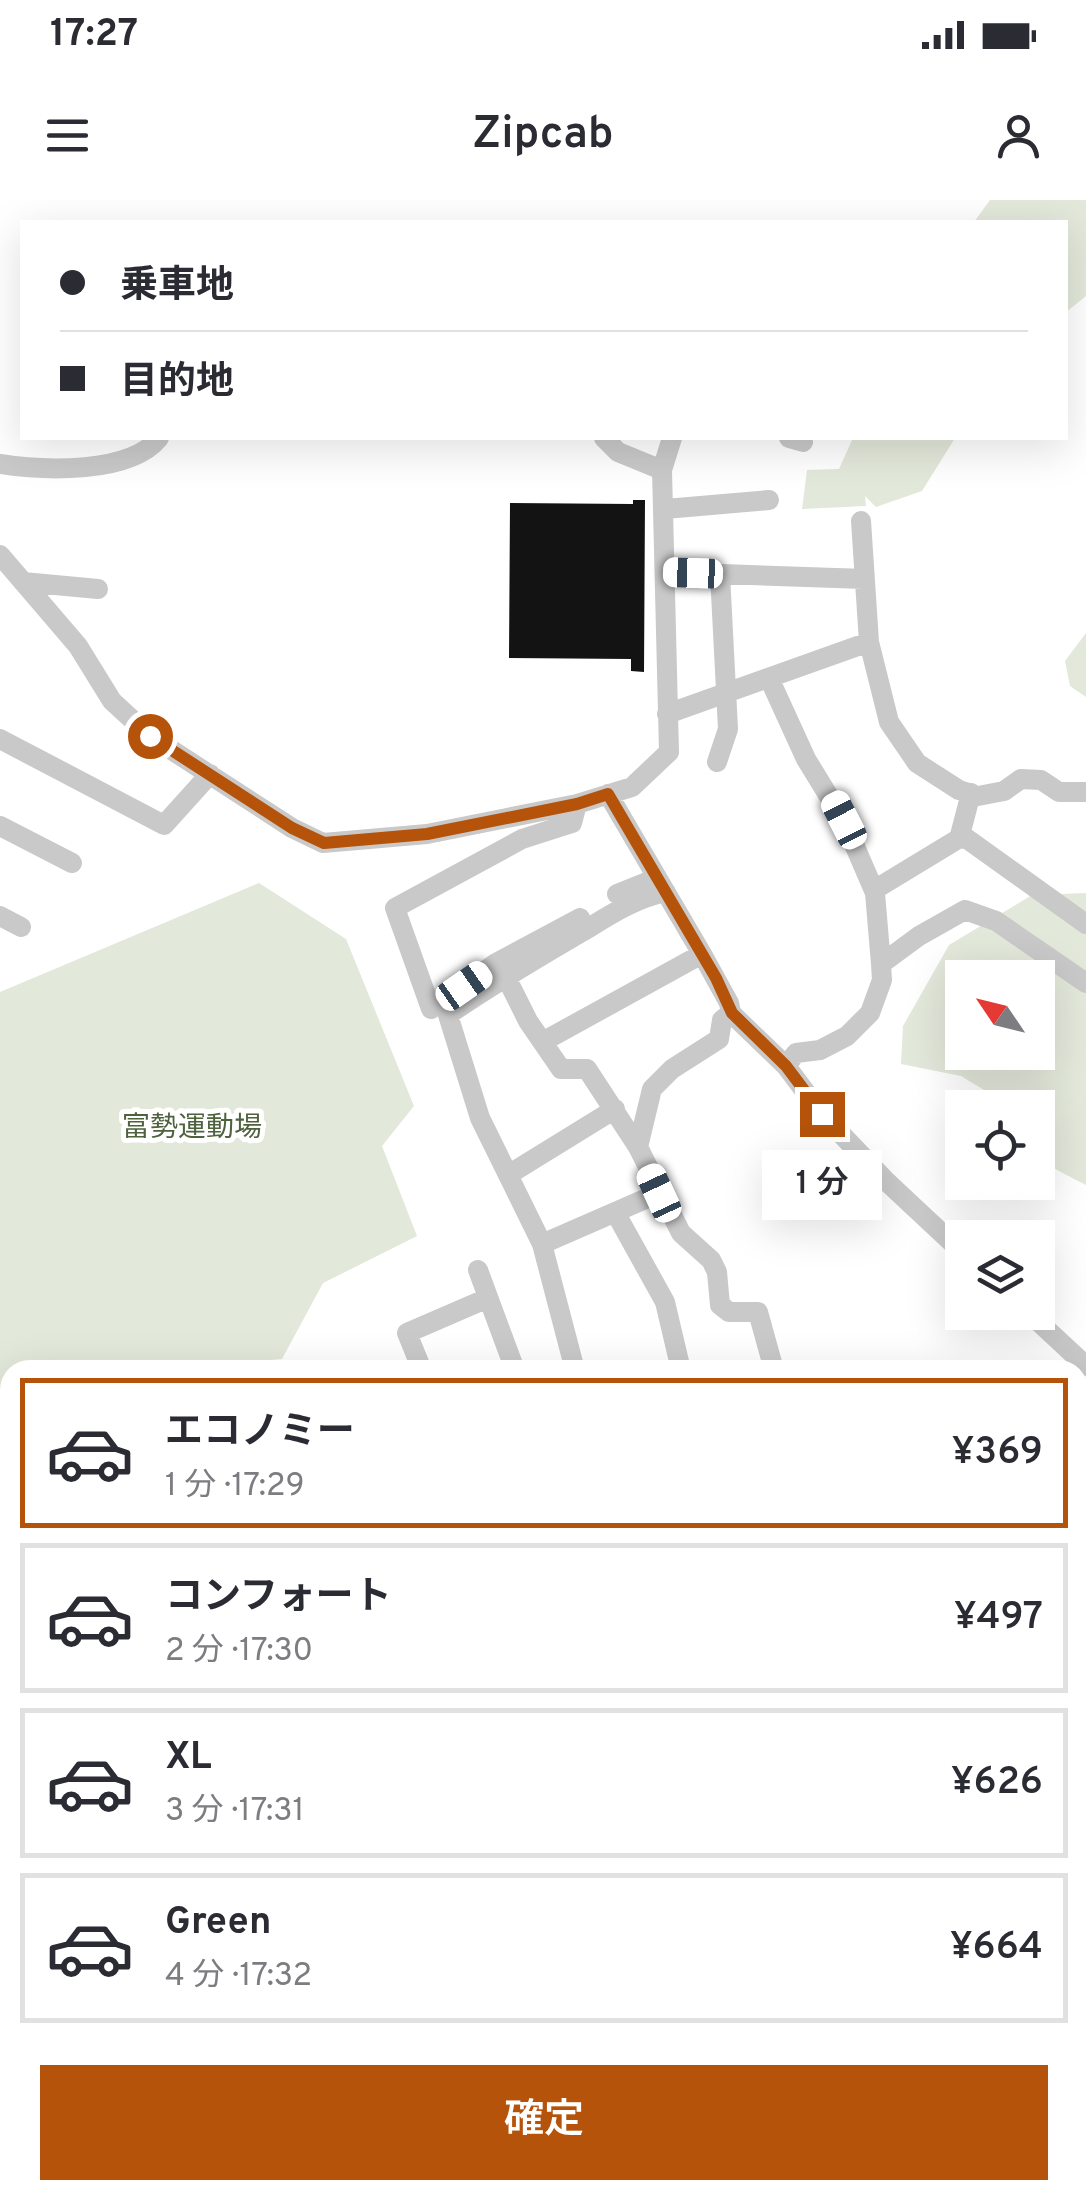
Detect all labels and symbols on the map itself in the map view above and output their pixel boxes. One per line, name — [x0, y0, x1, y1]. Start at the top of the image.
car — [662, 557, 724, 589]
route start — [128, 714, 173, 759]
car — [817, 786, 871, 854]
car — [431, 957, 497, 1015]
north arrow — [945, 960, 1055, 1070]
route end — [800, 1092, 845, 1137]
park label: 富勢運動場 — [122, 1111, 262, 1147]
callout: 1 分 — [762, 1149, 882, 1219]
car — [633, 1159, 685, 1227]

